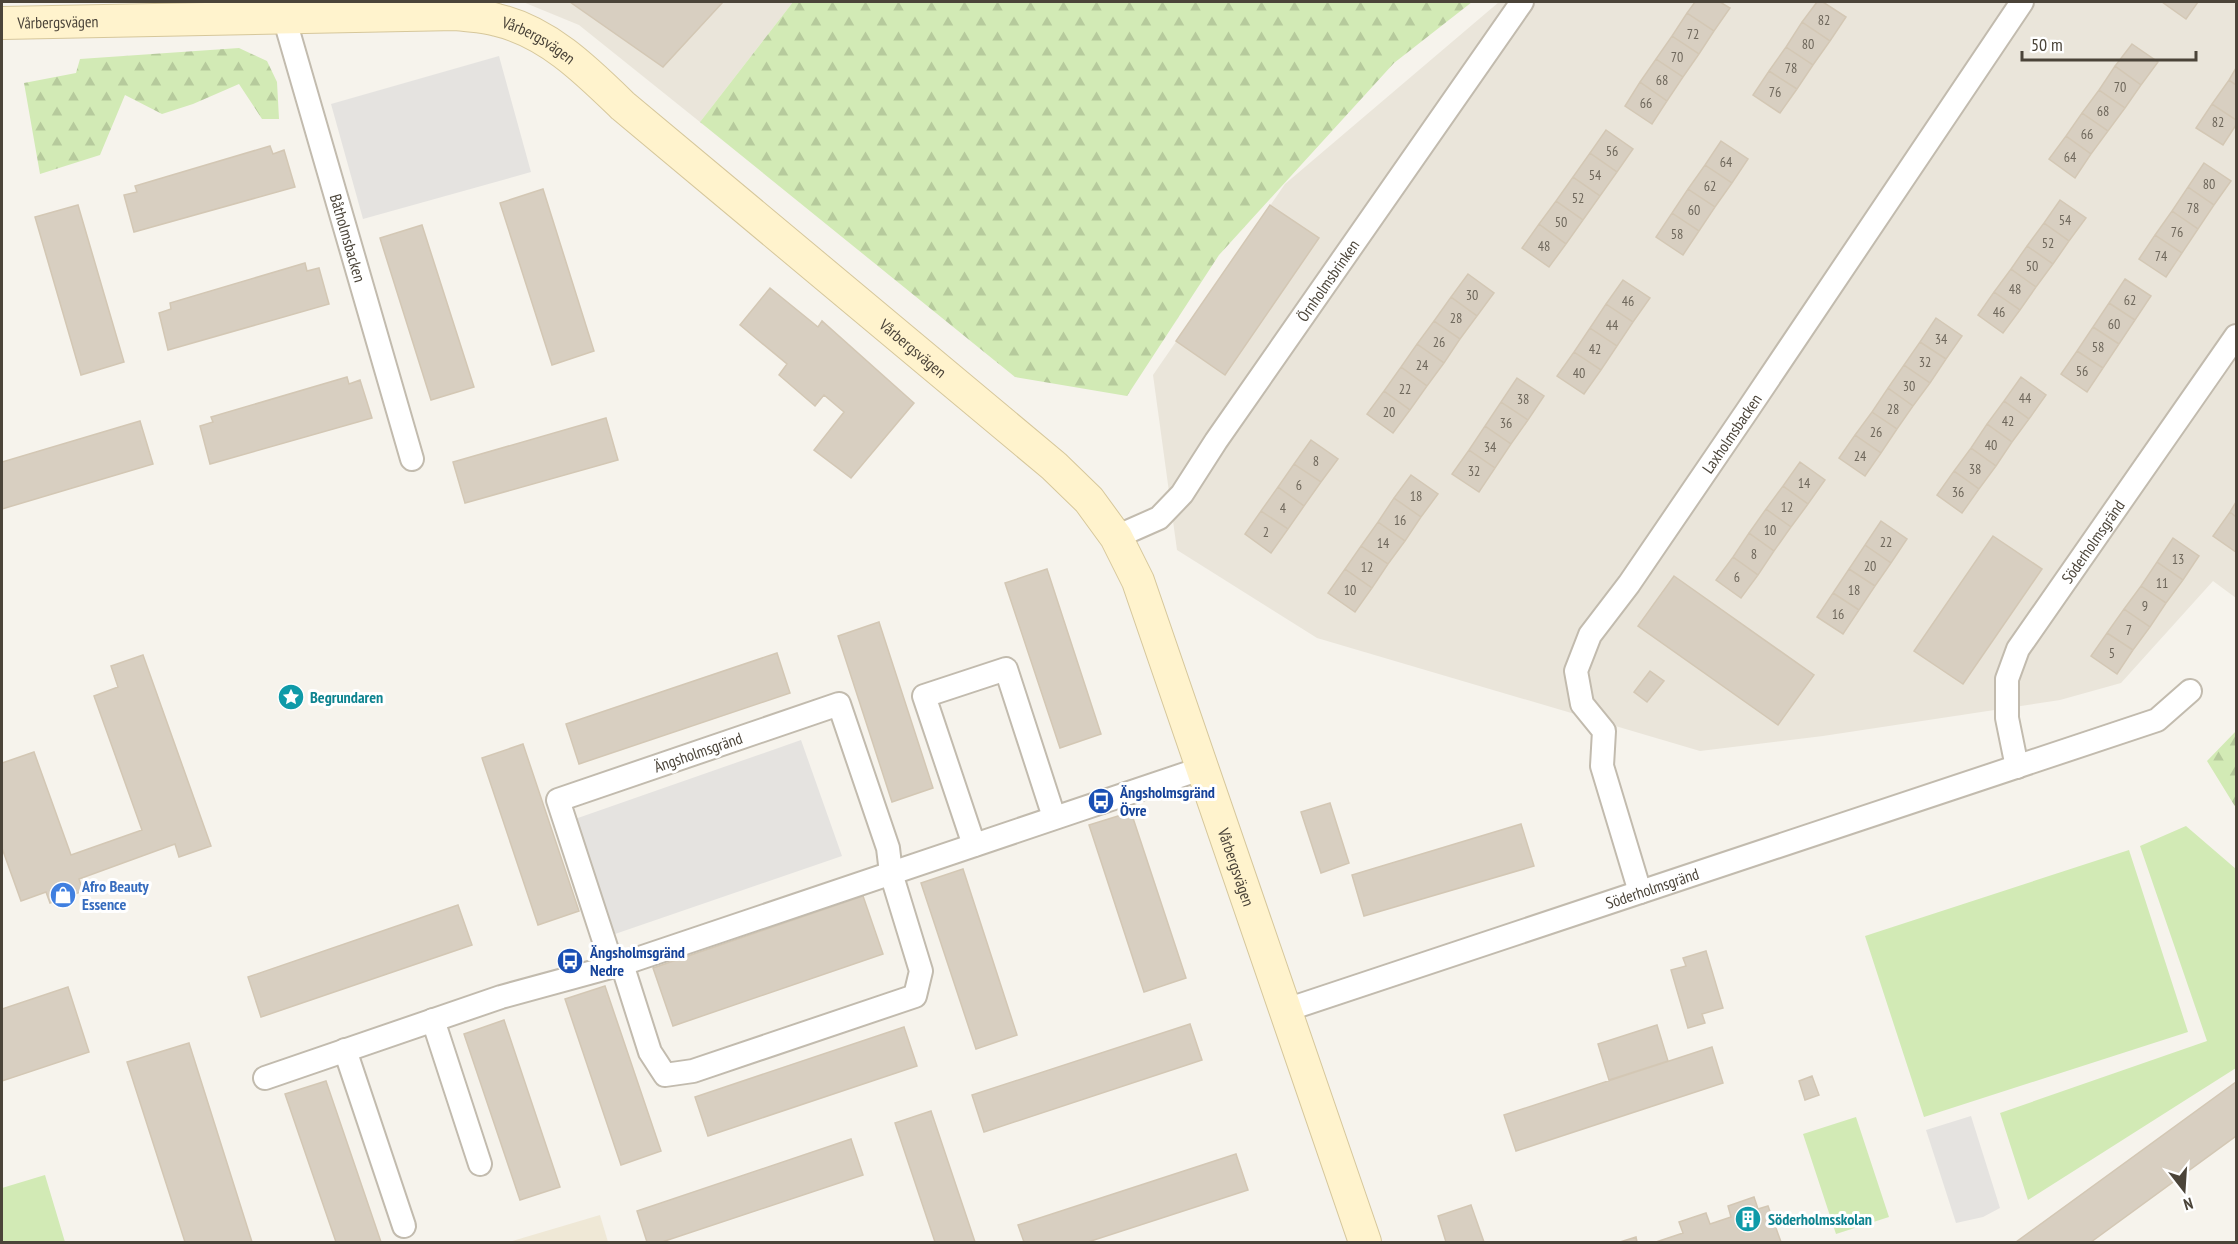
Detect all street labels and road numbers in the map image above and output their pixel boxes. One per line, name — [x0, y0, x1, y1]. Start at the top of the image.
street label: Vårbergsvägen — [16, 11, 99, 33]
street label: Vårbergsvägen — [499, 12, 579, 68]
street label: Båtholmsbacken — [326, 192, 370, 284]
street label: Örnholmsbrinken — [1292, 236, 1363, 325]
street label: Vårbergsvägen — [875, 314, 951, 382]
street label: Laxholmsbacken — [1698, 390, 1766, 477]
street label: Söderholmsgränd — [2057, 496, 2129, 587]
street label: Ängsholmsgränd — [651, 728, 745, 776]
street label: Vårbergsvägen — [1213, 825, 1259, 909]
street label: Söderholmsgränd — [1603, 863, 1701, 913]

